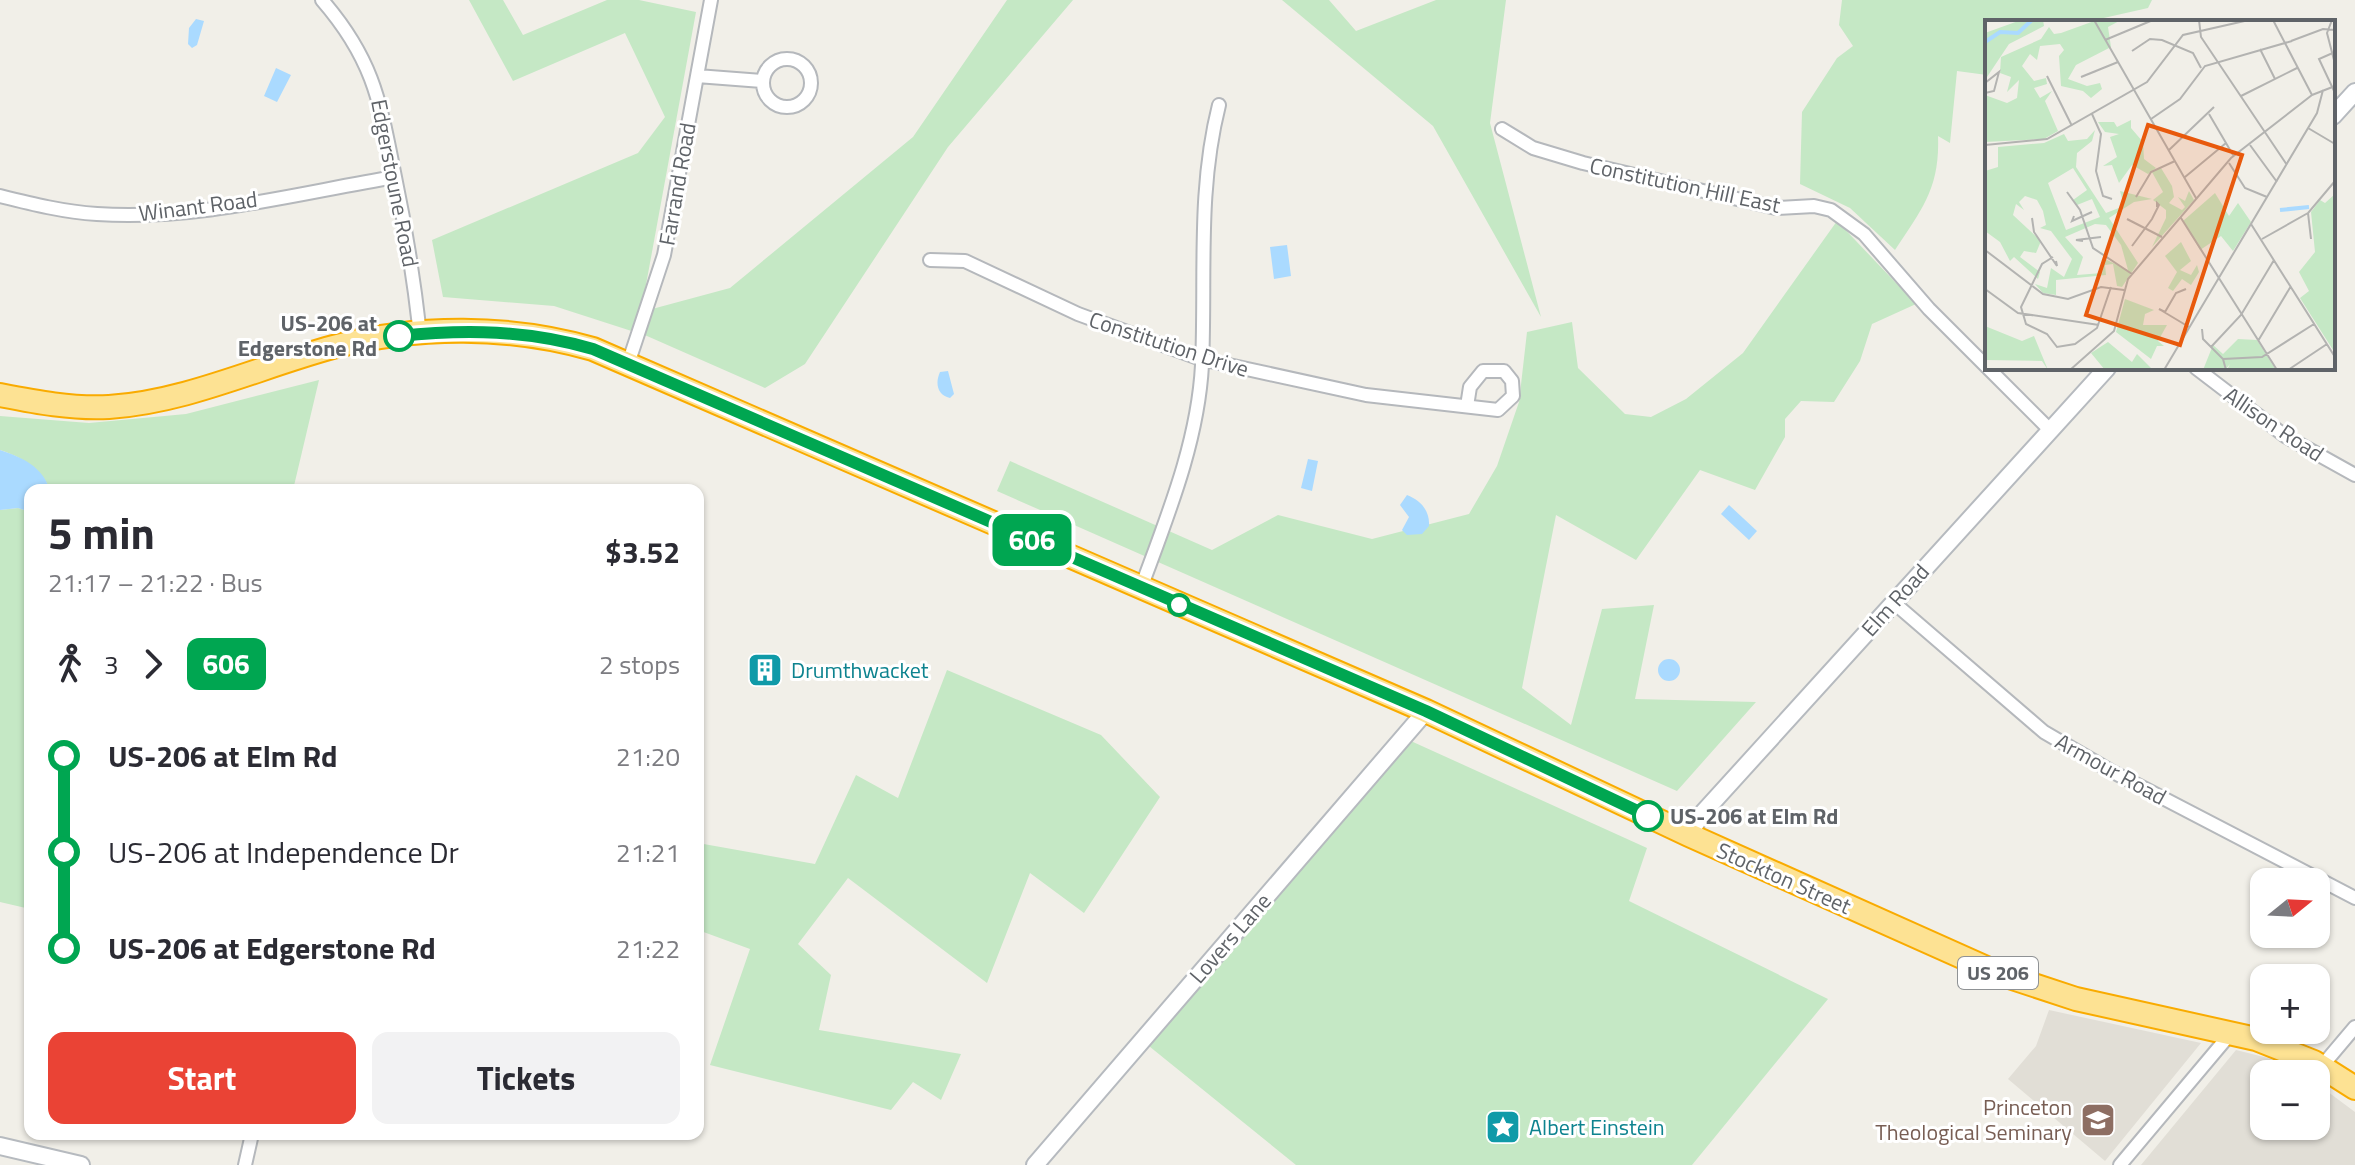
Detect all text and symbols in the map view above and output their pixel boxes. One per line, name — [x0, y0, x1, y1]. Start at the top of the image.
inset map — [1985, 20, 2335, 370]
street label: Edgerstoune Road — [362, 96, 428, 270]
street label: Farrand Road — [649, 120, 705, 248]
street label: Constitution Hill East — [1587, 148, 1784, 222]
street label: Winant Road — [137, 182, 259, 230]
street label: Constitution Drive — [1085, 302, 1253, 386]
place label: US-206 at Edgerstone Rd — [238, 306, 377, 365]
marker: US-206 at Edgerstone Rd — [384, 321, 414, 351]
street label: Allison Road — [2217, 378, 2331, 470]
text: 5 min — [48, 499, 155, 566]
line badge: 606 — [986, 514, 1078, 566]
text: 606 — [1008, 518, 1056, 561]
text: $3.52 — [605, 529, 680, 575]
street label: Elm Road — [1853, 556, 1937, 644]
text: 21:17 – 21:22 · Bus — [48, 563, 263, 602]
unlabelled marker — [1168, 594, 1190, 616]
icon: walk — [48, 642, 92, 686]
icon: forward — [131, 642, 175, 686]
text: 606 — [203, 642, 250, 685]
text: 3 — [104, 645, 119, 684]
text: 2 stops — [599, 645, 680, 684]
building icon: Drumthwacket — [746, 651, 784, 689]
place label: Drumthwacket — [791, 653, 929, 687]
street label: Armour Road — [2049, 724, 2173, 814]
text: US-206 at Elm Rd — [108, 733, 337, 779]
text: 21:20 — [616, 737, 680, 776]
place label: US-206 at Elm Rd — [1670, 799, 1838, 833]
marker: US-206 at Elm Rd — [1633, 801, 1663, 831]
text: US-206 at Independence Dr — [108, 829, 459, 875]
text: 21:21 — [616, 833, 680, 872]
street label: Stockton Street — [1711, 833, 1857, 923]
north arrow — [2250, 868, 2330, 948]
map controls — [2250, 868, 2330, 1140]
street label: Lovers Lane — [1181, 885, 1279, 991]
text: US-206 at Edgerstone Rd — [108, 925, 436, 971]
text: 21:22 — [616, 929, 680, 968]
road number: US 206 — [1958, 957, 2038, 989]
button: + — [2250, 964, 2330, 1044]
button: Start — [48, 1032, 356, 1124]
button: Tickets — [372, 1032, 680, 1124]
button: − — [2250, 1060, 2330, 1140]
place label: Princeton Theological Seminary — [1875, 1090, 2072, 1149]
school or university icon: Princeton Theological Seminary — [2079, 1101, 2117, 1139]
place icon: Albert Einstein — [1484, 1108, 1522, 1146]
place label: Albert Einstein — [1529, 1110, 1665, 1144]

